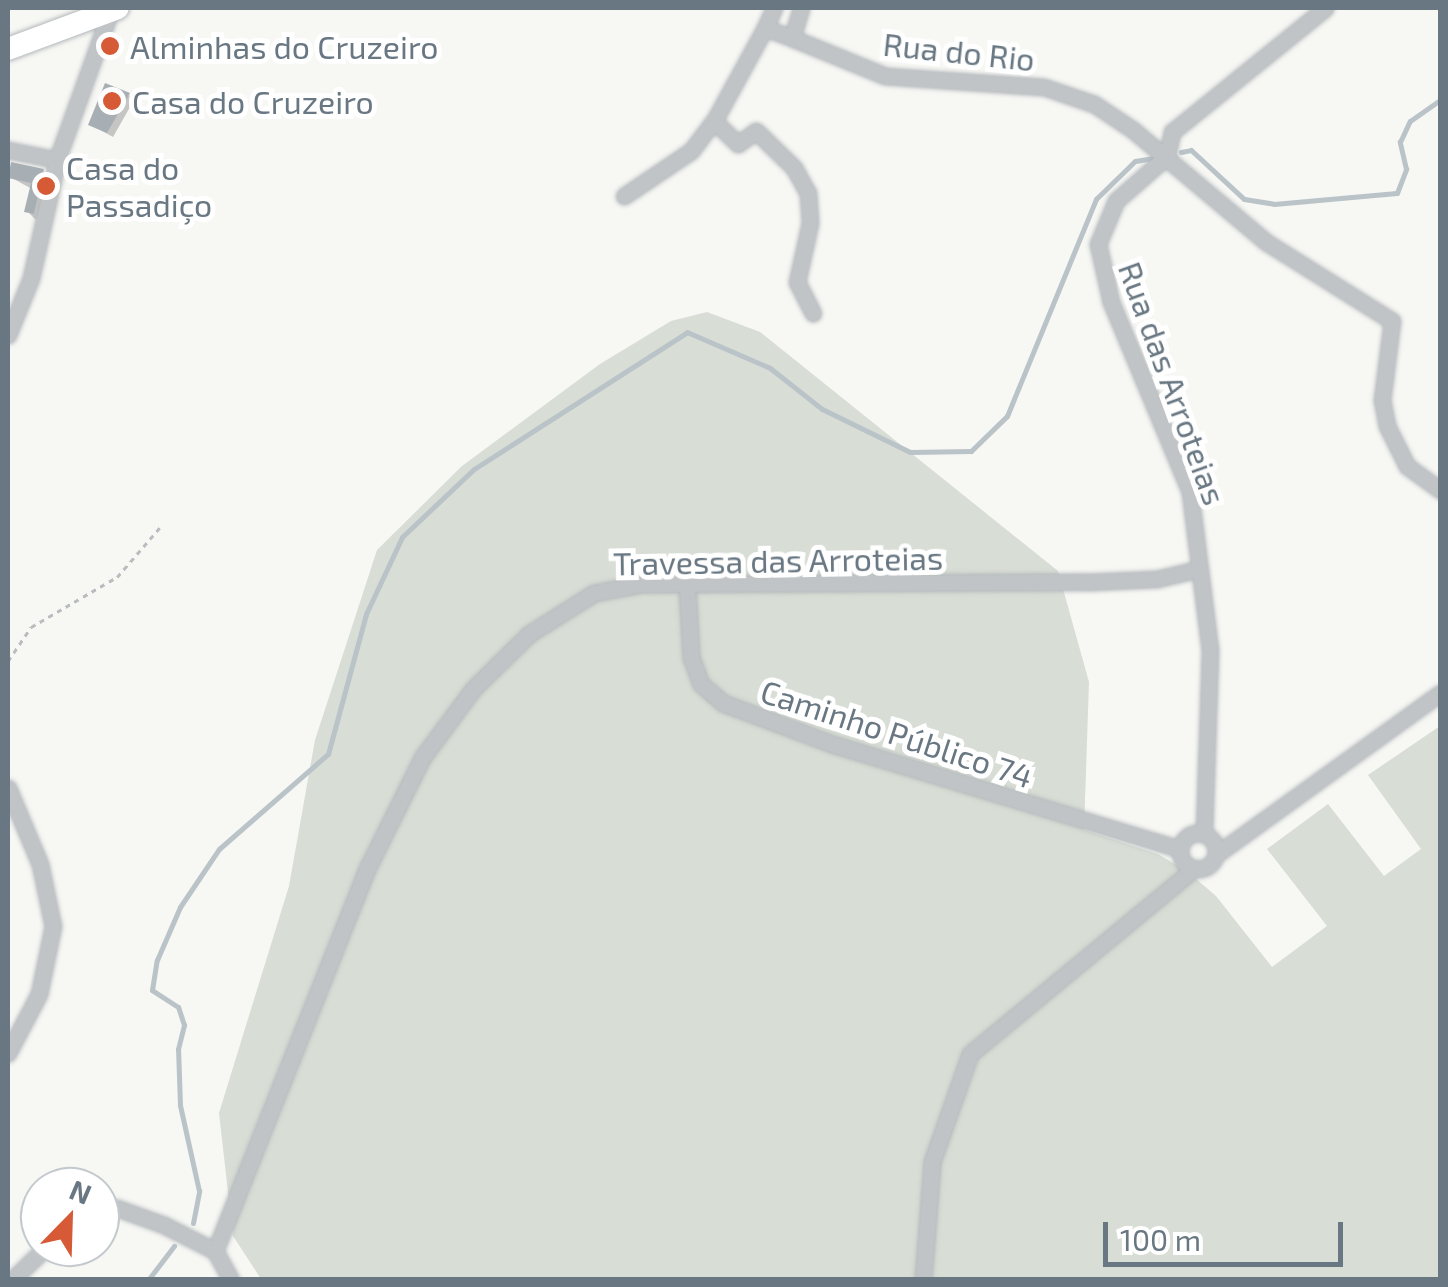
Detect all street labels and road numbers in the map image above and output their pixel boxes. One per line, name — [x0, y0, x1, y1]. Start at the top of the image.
street label: Rua do Rio — [881, 24, 1037, 78]
street label: Rua das Arroteias — [1111, 256, 1235, 510]
street label: Travessa das Arroteias — [612, 538, 944, 582]
street label: Caminho Público 74 — [756, 671, 1038, 795]

